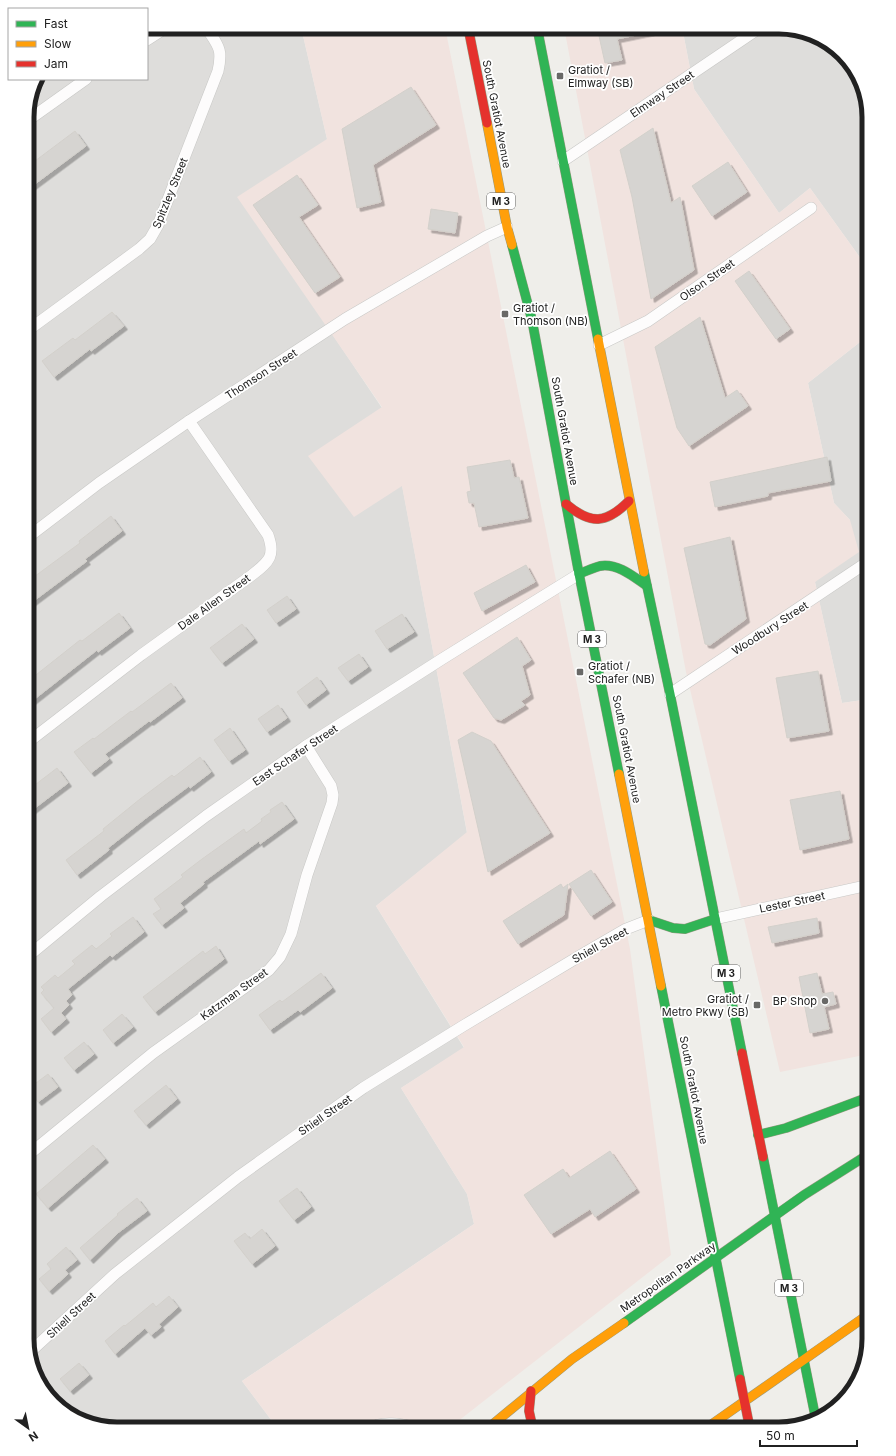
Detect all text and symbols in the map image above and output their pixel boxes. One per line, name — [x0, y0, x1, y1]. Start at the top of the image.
legend — [8, 8, 148, 80]
text: Fast — [44, 16, 68, 31]
text: Slow — [44, 36, 72, 51]
text: Jam — [44, 56, 68, 71]
street label: South Gratiot Avenue — [480, 59, 514, 169]
place label: Gratiot / Elmway (SB) — [568, 63, 633, 90]
street label: Elmway Street — [627, 67, 697, 121]
marker: Gratiot / Elmway (SB) — [555, 71, 565, 81]
street label: Spitzley Street — [149, 155, 191, 231]
road number: M 3 — [487, 193, 515, 209]
street label: Olson Street — [677, 256, 738, 304]
place label: Gratiot / Thomson (NB) — [513, 301, 588, 328]
marker: Gratiot / Thomson (NB) — [500, 309, 510, 319]
street label: Thomson Street — [222, 345, 300, 402]
street label: South Gratiot Avenue — [549, 376, 581, 486]
street label: Dale Allen Street — [175, 571, 253, 633]
street label: Woodbury Street — [729, 598, 811, 658]
road number: M 3 — [578, 631, 606, 647]
place label: Gratiot / Schafer (NB) — [588, 659, 655, 686]
marker: Gratiot / Schafer (NB) — [575, 667, 585, 677]
street label: South Gratiot Avenue — [610, 694, 644, 804]
street label: East Schafer Street — [250, 721, 341, 789]
street label: Lester Street — [758, 888, 826, 916]
street label: Shiell Street — [569, 924, 631, 966]
street label: Katzman Street — [198, 965, 271, 1023]
road number: M 3 — [712, 965, 740, 981]
place label: Gratiot / Metro Pkwy (SB) — [662, 992, 749, 1019]
place label: BP Shop — [773, 994, 817, 1008]
marker: BP Shop — [820, 996, 830, 1006]
marker: Gratiot / Metro Pkwy (SB) — [752, 1000, 762, 1010]
street label: South Gratiot Avenue — [677, 1035, 711, 1145]
street label: Shiell Street — [296, 1091, 355, 1139]
street label: Metropolitan Parkway — [618, 1239, 718, 1315]
road number: M 3 — [775, 1280, 803, 1296]
street label: Shiell Street — [44, 1288, 99, 1341]
north arrow — [8, 1408, 48, 1448]
scale bar — [760, 1422, 857, 1448]
text: N — [26, 1428, 41, 1445]
text: 50 m — [766, 1428, 795, 1443]

